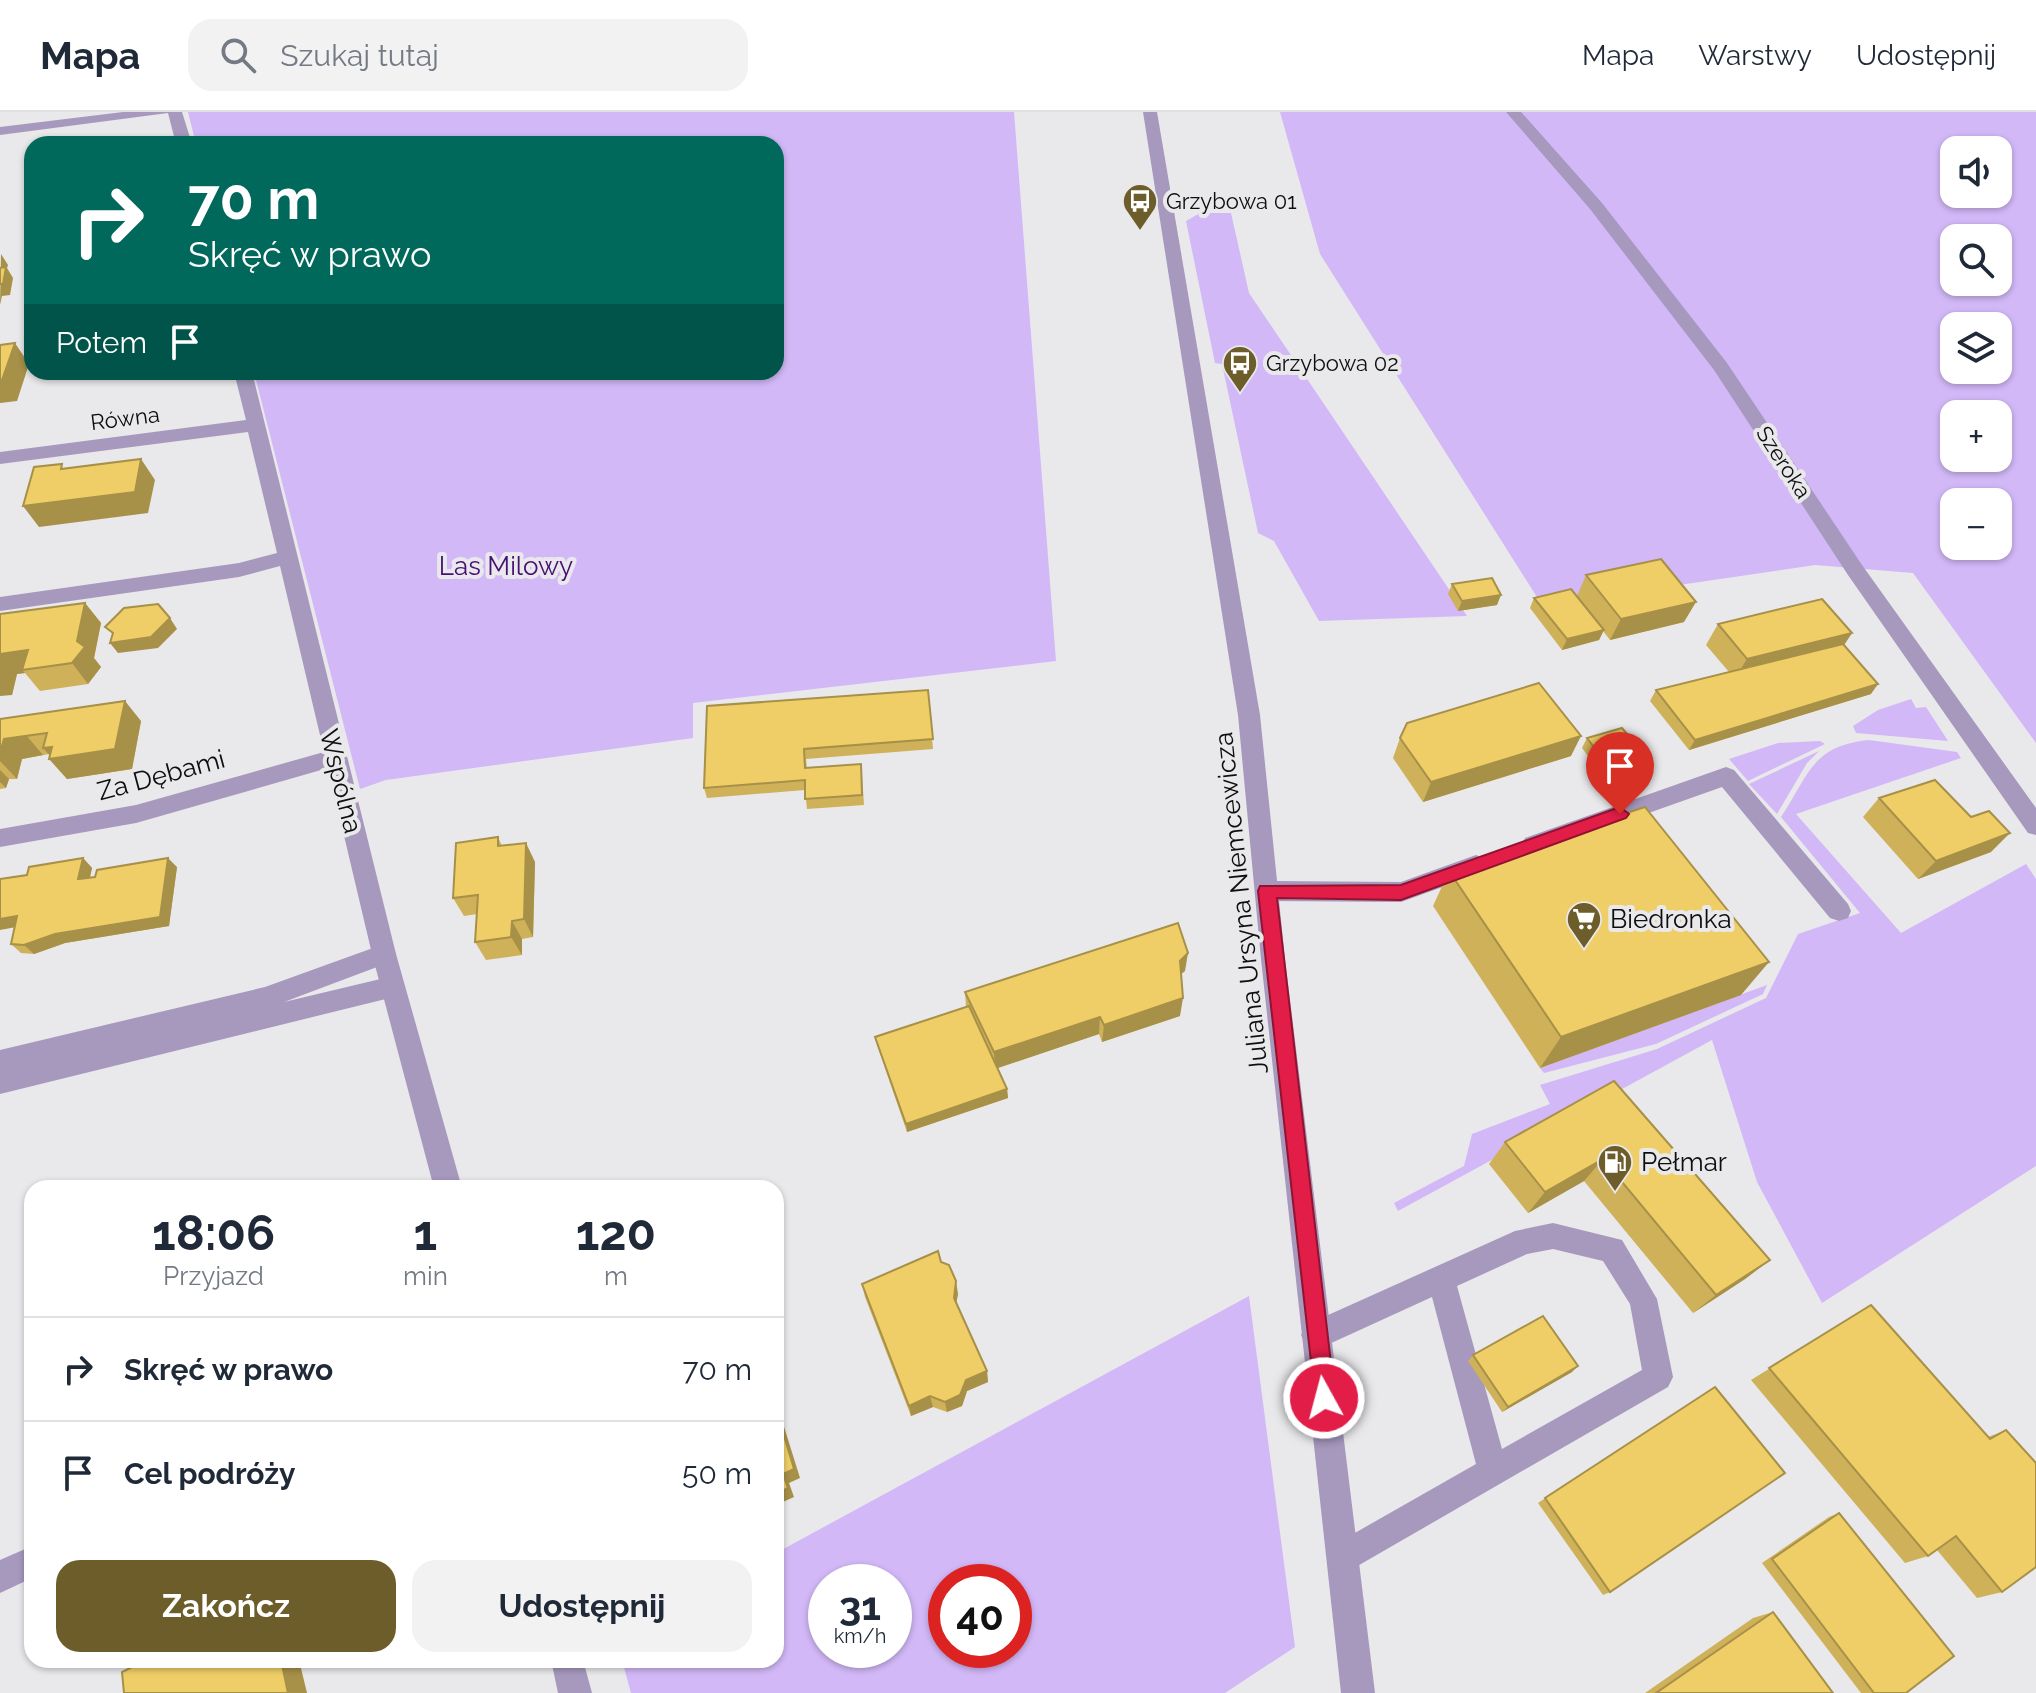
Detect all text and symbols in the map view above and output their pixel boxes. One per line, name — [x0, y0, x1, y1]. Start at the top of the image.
search box — [188, 19, 748, 91]
text: Mapa — [40, 33, 140, 78]
icon: search — [216, 33, 260, 77]
text: Szukaj tutaj — [280, 38, 439, 73]
text: Mapa — [1582, 39, 1654, 72]
text: Warstwy — [1698, 39, 1812, 72]
text: Udostępnij — [1856, 39, 1996, 72]
map controls — [1940, 136, 2012, 560]
button: sound — [1940, 136, 2012, 208]
text: 70 m — [188, 166, 319, 232]
icon: right — [56, 168, 160, 272]
bus stop icon: Grzybowa 01 — [1121, 182, 1159, 232]
place label: Grzybowa 01 — [1166, 188, 1297, 214]
button: search — [1940, 224, 2012, 296]
text: Skręć w prawo — [188, 233, 431, 275]
button: layers — [1940, 312, 2012, 384]
icon: arrive — [163, 320, 207, 364]
text: Potem — [56, 325, 147, 360]
bus stop icon: Grzybowa 02 — [1221, 344, 1259, 394]
place label: Grzybowa 02 — [1266, 350, 1399, 376]
button: + — [1940, 400, 2012, 472]
street label: Równa — [89, 401, 161, 435]
street label: Szeroka — [1751, 421, 1817, 503]
button: − — [1940, 488, 2012, 560]
park label: Las Milowy — [439, 551, 573, 581]
street label: Wspólna — [314, 726, 368, 836]
street label: Juliana Ursyna Niemcewicza — [1208, 731, 1274, 1075]
pin — [1586, 732, 1654, 814]
street label: Za Dębami — [94, 744, 228, 806]
icon: arrive — [1598, 744, 1642, 788]
supermarket icon: Biedronka — [1565, 900, 1603, 950]
place label: Biedronka — [1610, 904, 1732, 934]
fuel station icon: Pełmar — [1596, 1143, 1634, 1193]
place label: Pełmar — [1641, 1147, 1727, 1177]
text: 18:06 — [152, 1205, 275, 1261]
text: 1 — [414, 1205, 437, 1261]
text: 120 — [576, 1205, 656, 1261]
text: Przyjazd — [163, 1261, 264, 1291]
text: min — [403, 1261, 448, 1291]
text: m — [604, 1261, 628, 1291]
icon: right — [56, 1347, 100, 1391]
text: Skręć w prawo — [124, 1352, 333, 1387]
text: 70 m — [682, 1352, 752, 1387]
position arrow — [1282, 1356, 1366, 1440]
icon: arrive — [56, 1451, 100, 1495]
text: Cel podróży — [124, 1456, 296, 1491]
text: 50 m — [682, 1456, 752, 1491]
button: Zakończ — [56, 1560, 396, 1652]
button: Udostępnij — [412, 1560, 752, 1652]
speed limit sign: 40 — [928, 1564, 1032, 1668]
text: 31 — [839, 1582, 881, 1629]
text: km/h — [834, 1624, 886, 1648]

